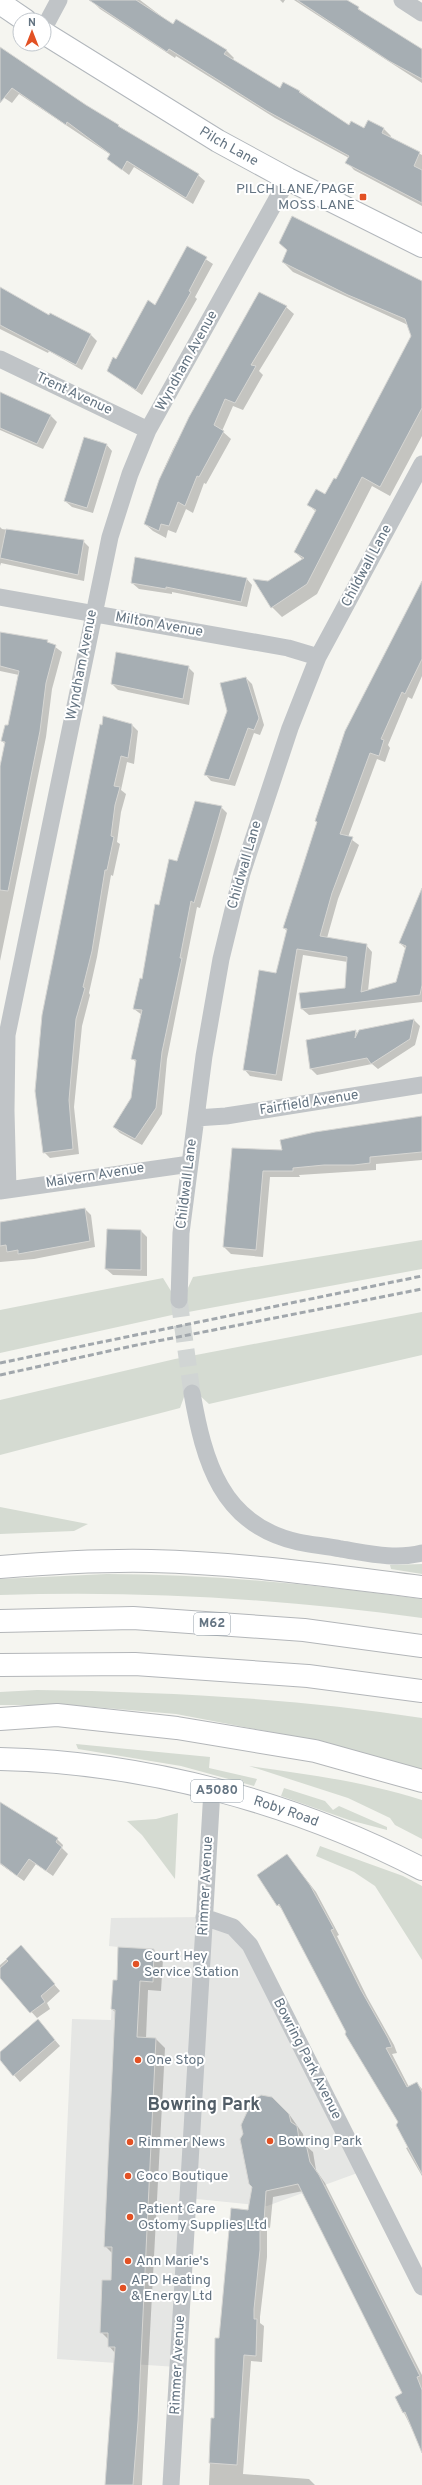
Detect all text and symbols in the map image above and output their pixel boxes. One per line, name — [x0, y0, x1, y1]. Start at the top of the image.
north arrow — [12, 12, 52, 52]
text: N — [28, 16, 36, 30]
street label: Pilch Lane — [196, 123, 261, 170]
place label: PILCH LANE/PAGE MOSS LANE — [236, 181, 355, 214]
marker: PILCH LANE/PAGE MOSS LANE — [358, 192, 368, 202]
street label: Wyndham Avenue — [152, 308, 222, 414]
street label: Trent Avenue — [33, 369, 115, 419]
street label: Childwall Lane — [338, 522, 396, 610]
street label: Wyndham Avenue — [63, 608, 101, 722]
street label: Milton Avenue — [114, 609, 204, 641]
street label: Childwall Lane — [224, 819, 266, 911]
street label: Fairfield Avenue — [258, 1087, 360, 1119]
street label: Childwall Lane — [173, 1138, 201, 1230]
street label: Malvern Avenue — [45, 1160, 145, 1192]
road number: M62 — [194, 1613, 230, 1635]
road number: A5080 — [191, 1780, 243, 1802]
street label: Roby Road — [251, 1792, 321, 1830]
street label: Rimmer Avenue — [195, 1836, 217, 1936]
place label: Court Hey Service Station — [144, 1948, 239, 1981]
marker: Court Hey Service Station — [131, 1959, 141, 1969]
street label: Bowring Park Avenue — [269, 1996, 345, 2122]
place label: One Stop — [146, 2052, 204, 2069]
marker: One Stop — [133, 2055, 143, 2065]
district label: Bowring Park — [148, 2094, 260, 2117]
place label: Bowring Park — [278, 2133, 362, 2150]
place label: Rimmer News — [138, 2134, 225, 2151]
marker: Bowring Park — [265, 2136, 275, 2146]
marker: Rimmer News — [125, 2137, 135, 2147]
place label: Coco Boutique — [136, 2168, 228, 2185]
marker: Coco Boutique — [123, 2171, 133, 2181]
place label: Patient Care Ostomy Supplies Ltd — [138, 2201, 267, 2234]
marker: Patient Care Ostomy Supplies Ltd — [125, 2212, 135, 2222]
place label: Ann Marie's — [136, 2253, 209, 2270]
marker: Ann Marie's — [123, 2256, 133, 2266]
place label: APD Heating & Energy Ltd — [131, 2272, 212, 2305]
marker: APD Heating & Energy Ltd — [118, 2283, 128, 2293]
street label: Rimmer Avenue — [167, 2315, 189, 2415]

